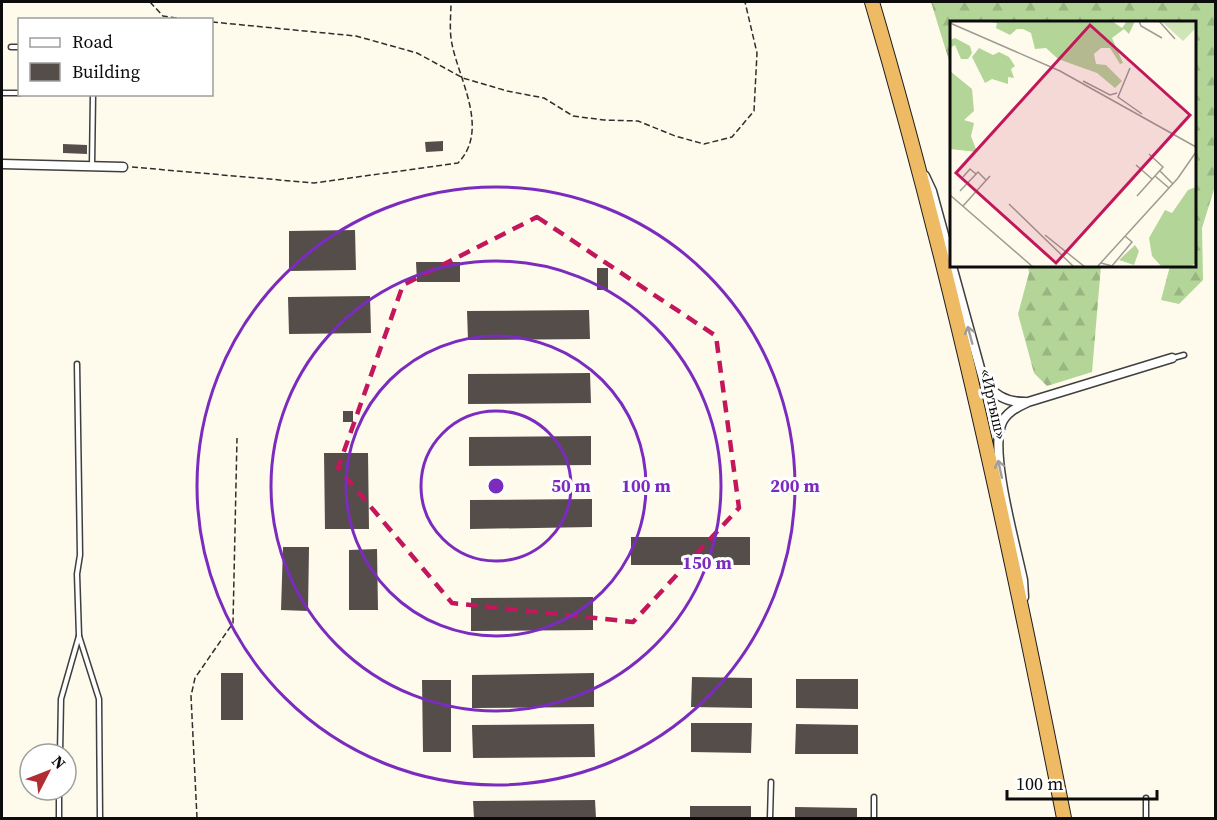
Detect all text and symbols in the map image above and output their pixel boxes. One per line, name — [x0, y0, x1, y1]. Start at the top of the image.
legend — [18, 18, 213, 96]
inset map — [950, 21, 1196, 267]
text: Road — [72, 29, 113, 54]
text: Building — [72, 59, 140, 84]
one-way arrow — [963, 326, 975, 345]
street label: «Иртыш» — [975, 367, 1013, 441]
one-way arrow — [994, 459, 1005, 479]
text: 50 m — [551, 473, 591, 498]
text: 100 m — [621, 473, 671, 498]
text: 200 m — [770, 473, 820, 498]
centre of rings — [486, 476, 506, 496]
text: 150 m — [682, 550, 732, 575]
north arrow — [18, 742, 78, 802]
text: N — [47, 750, 71, 774]
scale bar — [1007, 763, 1157, 801]
text: 100 m — [1016, 771, 1063, 796]

